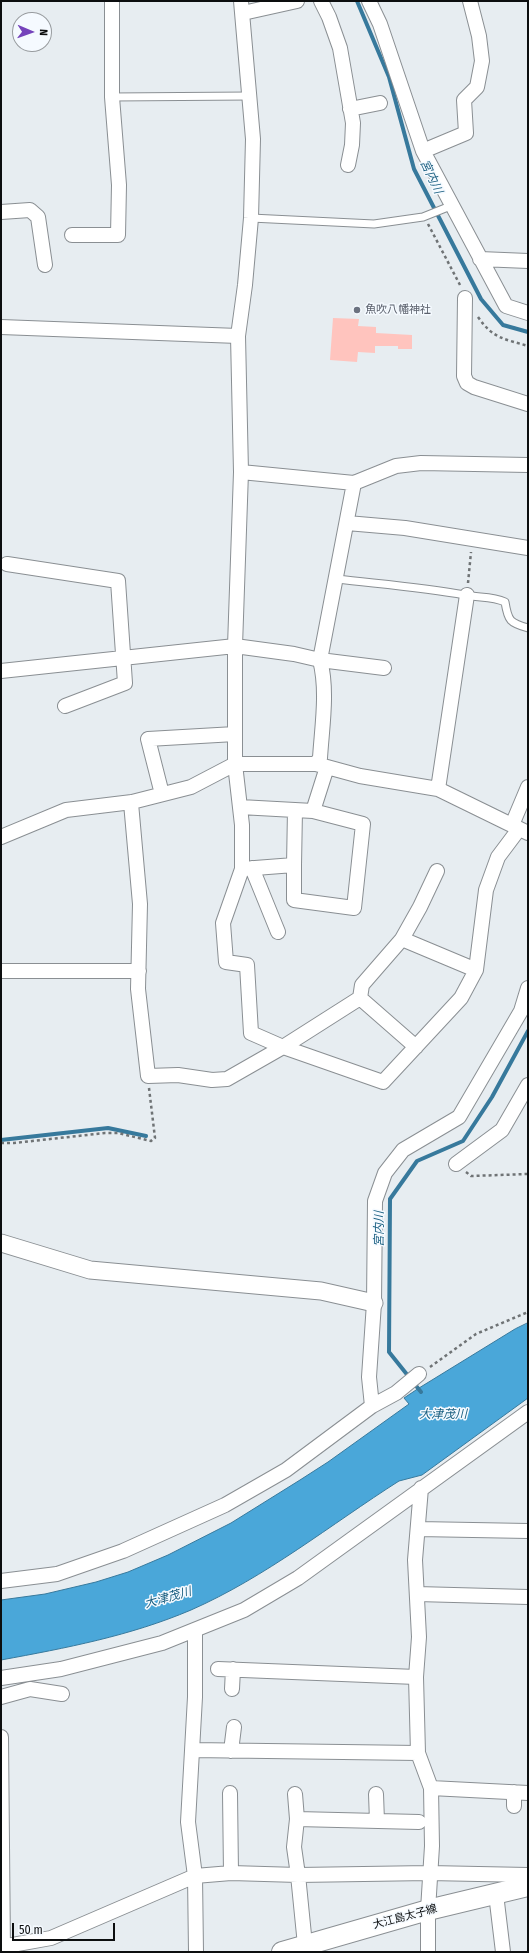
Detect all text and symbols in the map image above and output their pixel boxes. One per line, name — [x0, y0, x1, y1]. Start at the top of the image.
north arrow — [12, 12, 52, 52]
text: N — [37, 29, 50, 36]
water label: 宮内川 — [417, 158, 445, 196]
place label: 魚吹八幡神社 — [365, 303, 431, 317]
marker: 魚吹八幡神社 — [352, 305, 362, 315]
water label: 宮内川 — [373, 1211, 387, 1247]
water label: 大津茂川 — [419, 1408, 467, 1422]
water label: 大津茂川 — [143, 1584, 193, 1612]
street label: 大江島太子線 — [371, 1902, 439, 1932]
scale bar — [14, 1915, 117, 1941]
text: 50 m — [19, 1923, 43, 1937]

